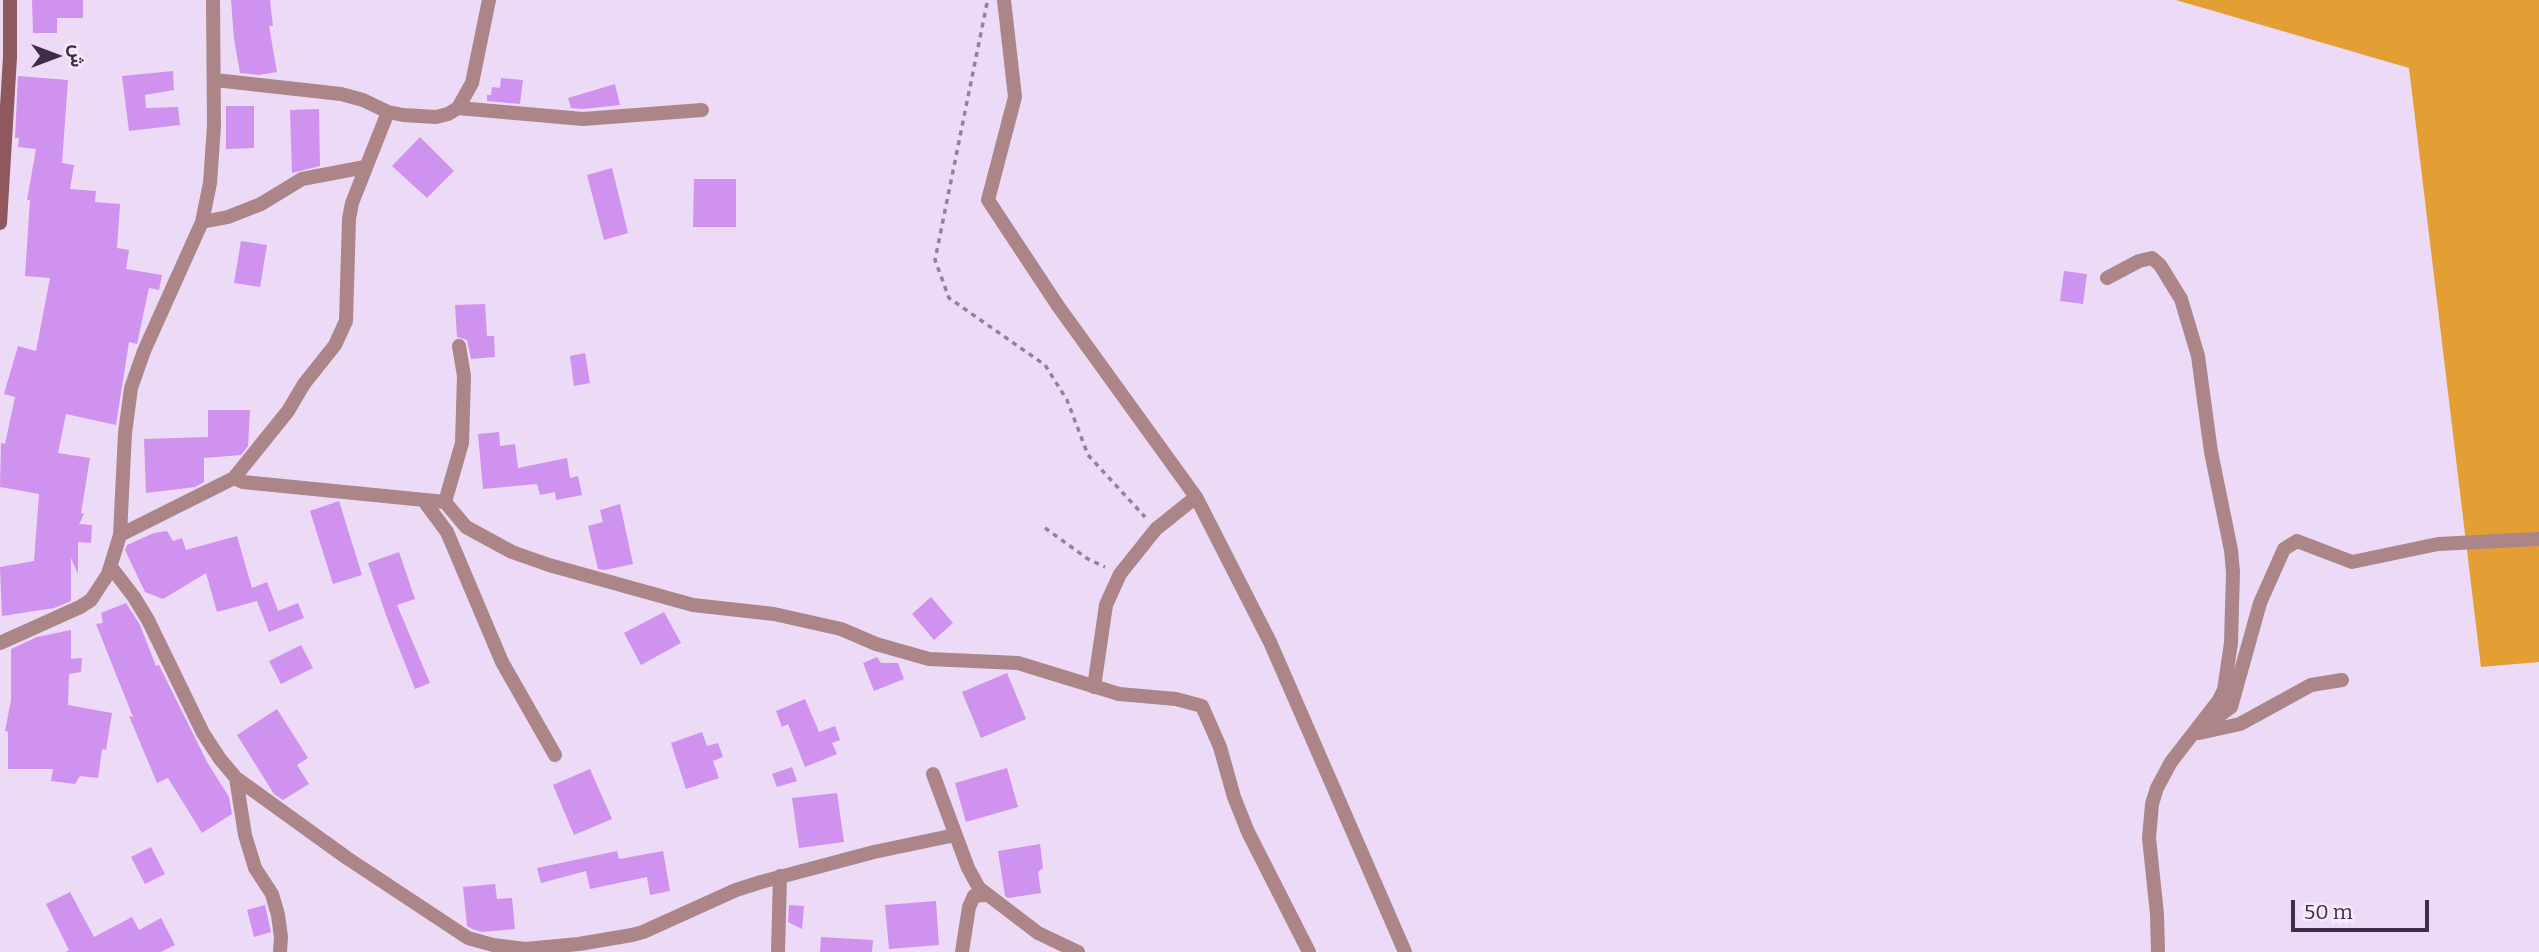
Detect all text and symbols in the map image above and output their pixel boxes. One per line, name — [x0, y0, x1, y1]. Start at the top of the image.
north arrow — [21, 21, 91, 91]
text: ش — [66, 45, 89, 67]
scale bar — [2294, 886, 2432, 930]
text: 50 m — [2304, 899, 2353, 925]

